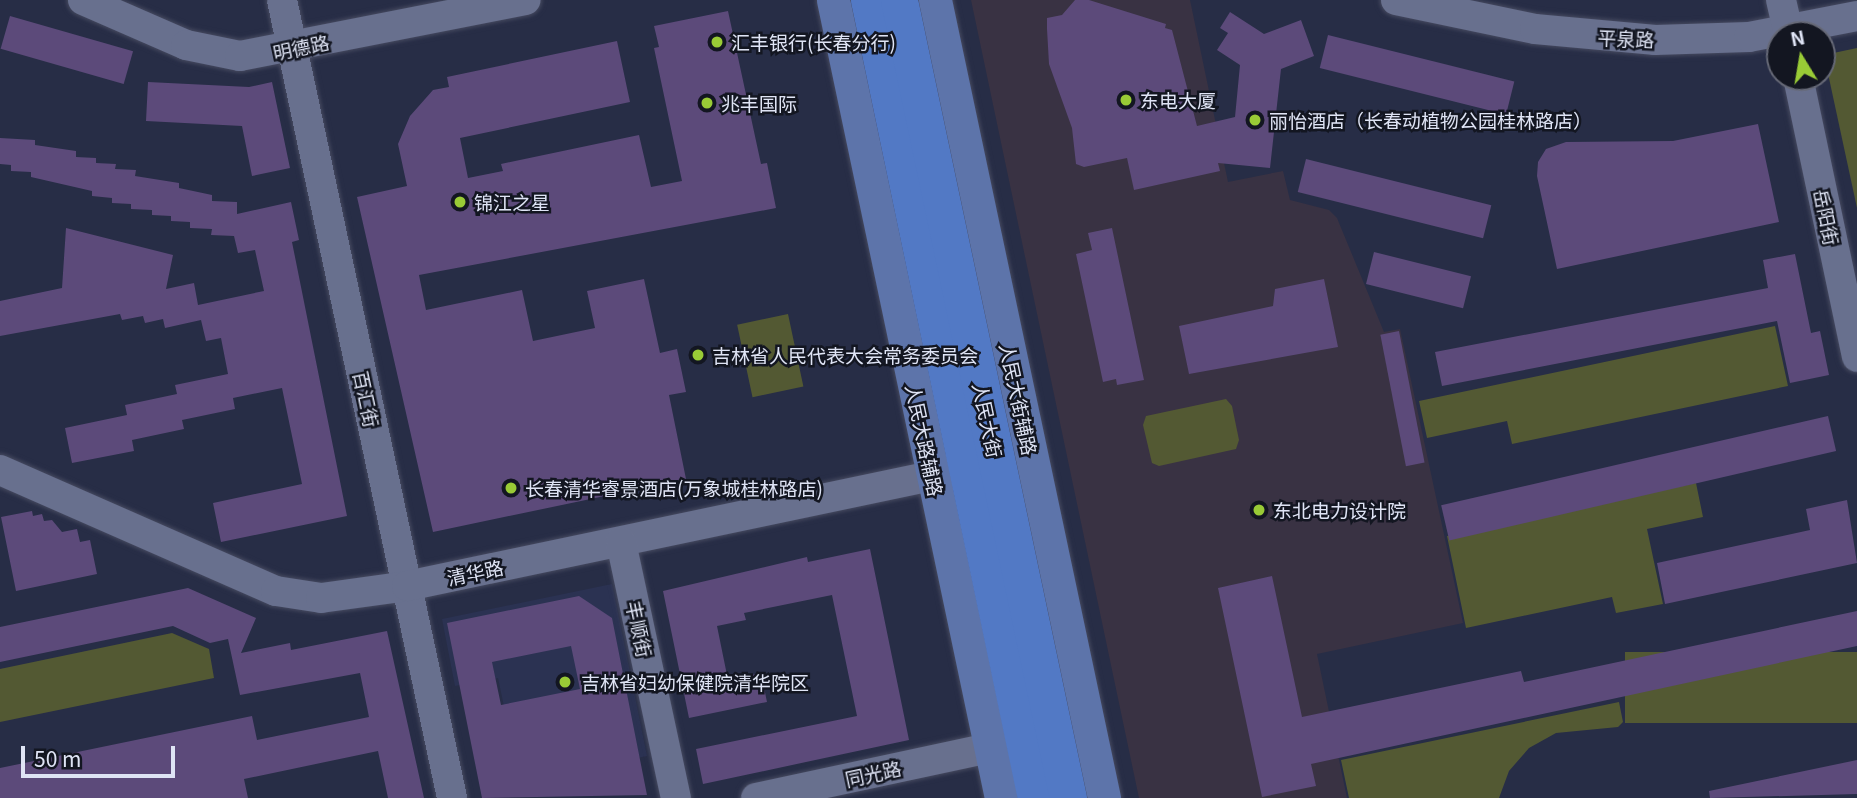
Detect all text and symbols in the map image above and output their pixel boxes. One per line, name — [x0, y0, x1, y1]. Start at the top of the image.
north arrow — [1766, 21, 1836, 91]
text: N — [1788, 22, 1807, 51]
street label: 平泉路 — [1597, 25, 1655, 51]
street label: 明德路 — [271, 30, 331, 64]
place label: 汇丰银行(长春分行) — [731, 31, 896, 53]
marker: 汇丰银行(长春分行) — [709, 34, 725, 50]
place label: 东电大厦 — [1140, 89, 1216, 111]
place label: 兆丰国际 — [721, 92, 797, 114]
marker: 东电大厦 — [1118, 92, 1134, 108]
marker: 兆丰国际 — [699, 95, 715, 111]
place label: 丽怡酒店（长春动植物公园桂林路店） — [1269, 109, 1592, 131]
marker: 丽怡酒店（长春动植物公园桂林路店） — [1247, 112, 1263, 128]
street label: 岳阳街 — [1810, 187, 1844, 247]
place label: 锦江之星 — [474, 191, 550, 213]
marker: 锦江之星 — [452, 194, 468, 210]
street label: 人民大街辅路 — [996, 341, 1042, 457]
place label: 吉林省人民代表大会常务委员会 — [712, 344, 978, 366]
marker: 吉林省人民代表大会常务委员会 — [690, 347, 706, 363]
street label: 百汇街 — [350, 369, 384, 429]
street label: 人民大街 — [969, 380, 1007, 460]
street label: 人民大路辅路 — [902, 382, 948, 498]
place label: 长春清华睿景酒店(万象城桂林路店) — [525, 477, 823, 499]
marker: 长春清华睿景酒店(万象城桂林路店) — [503, 480, 519, 496]
place label: 东北电力设计院 — [1273, 499, 1406, 521]
marker: 东北电力设计院 — [1251, 502, 1267, 518]
street label: 清华路 — [445, 555, 505, 589]
street label: 丰顺街 — [623, 599, 657, 659]
place label: 吉林省妇幼保健院清华院区 — [581, 671, 809, 693]
marker: 吉林省妇幼保健院清华院区 — [555, 672, 575, 692]
scale bar — [24, 732, 178, 776]
text: 50 m — [34, 743, 81, 773]
street label: 同光路 — [843, 756, 903, 790]

